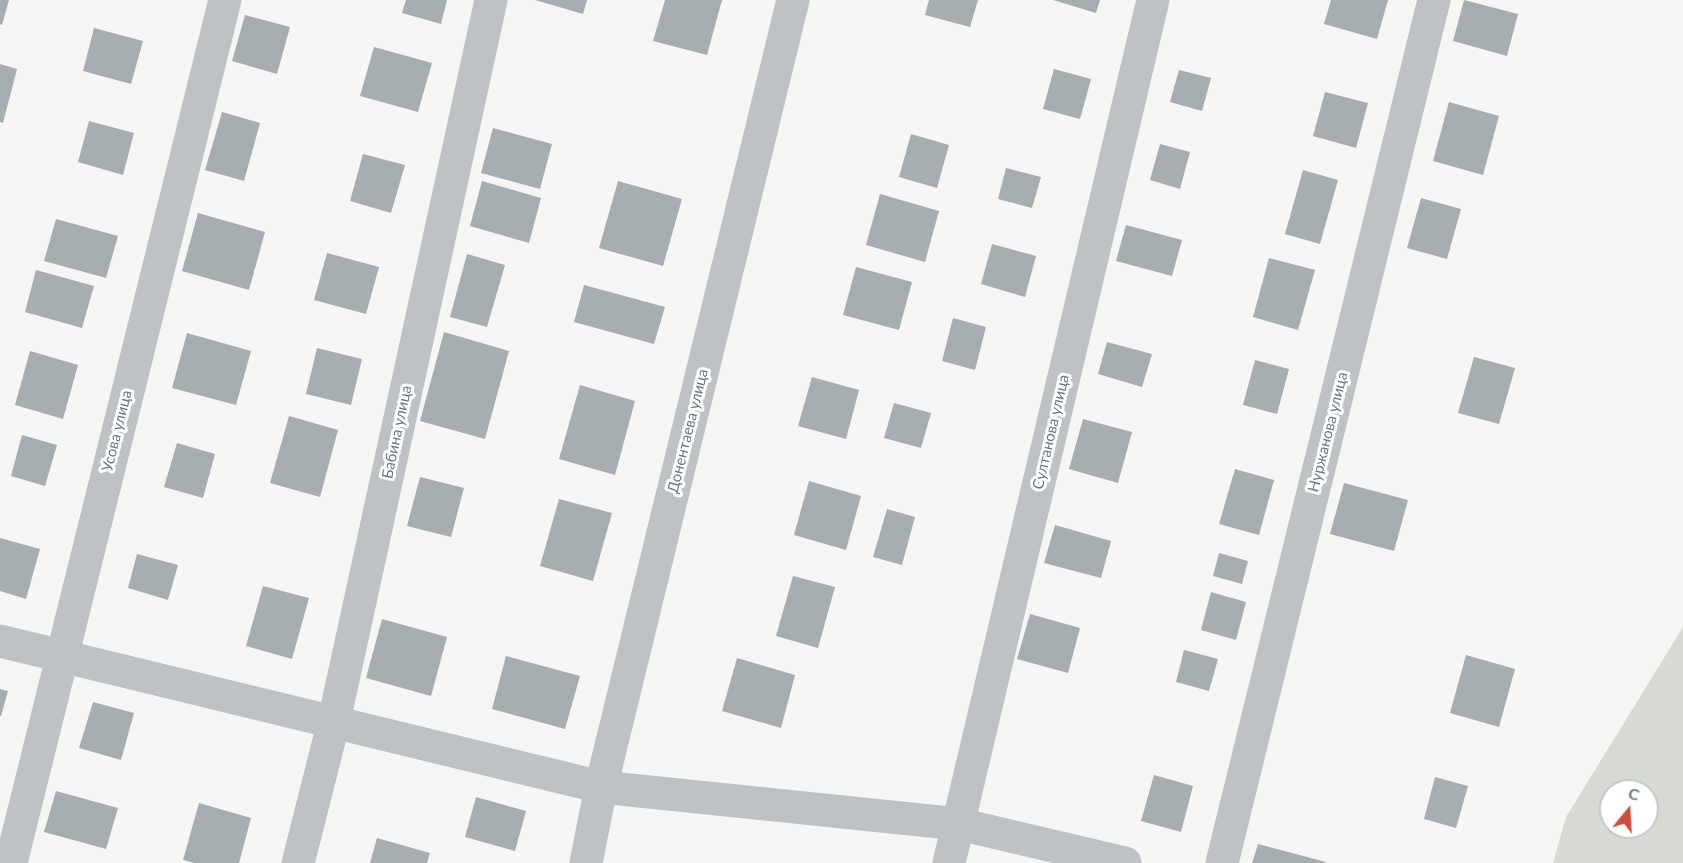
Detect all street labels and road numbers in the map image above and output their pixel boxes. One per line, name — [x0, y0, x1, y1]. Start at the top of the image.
street label: Донентаева улица — [664, 367, 712, 495]
street label: Нуржанова улица — [1304, 370, 1352, 494]
street label: Султанова улица — [1029, 373, 1073, 491]
street label: Бабина улица — [378, 384, 416, 480]
street label: Усова улица — [98, 388, 136, 474]

